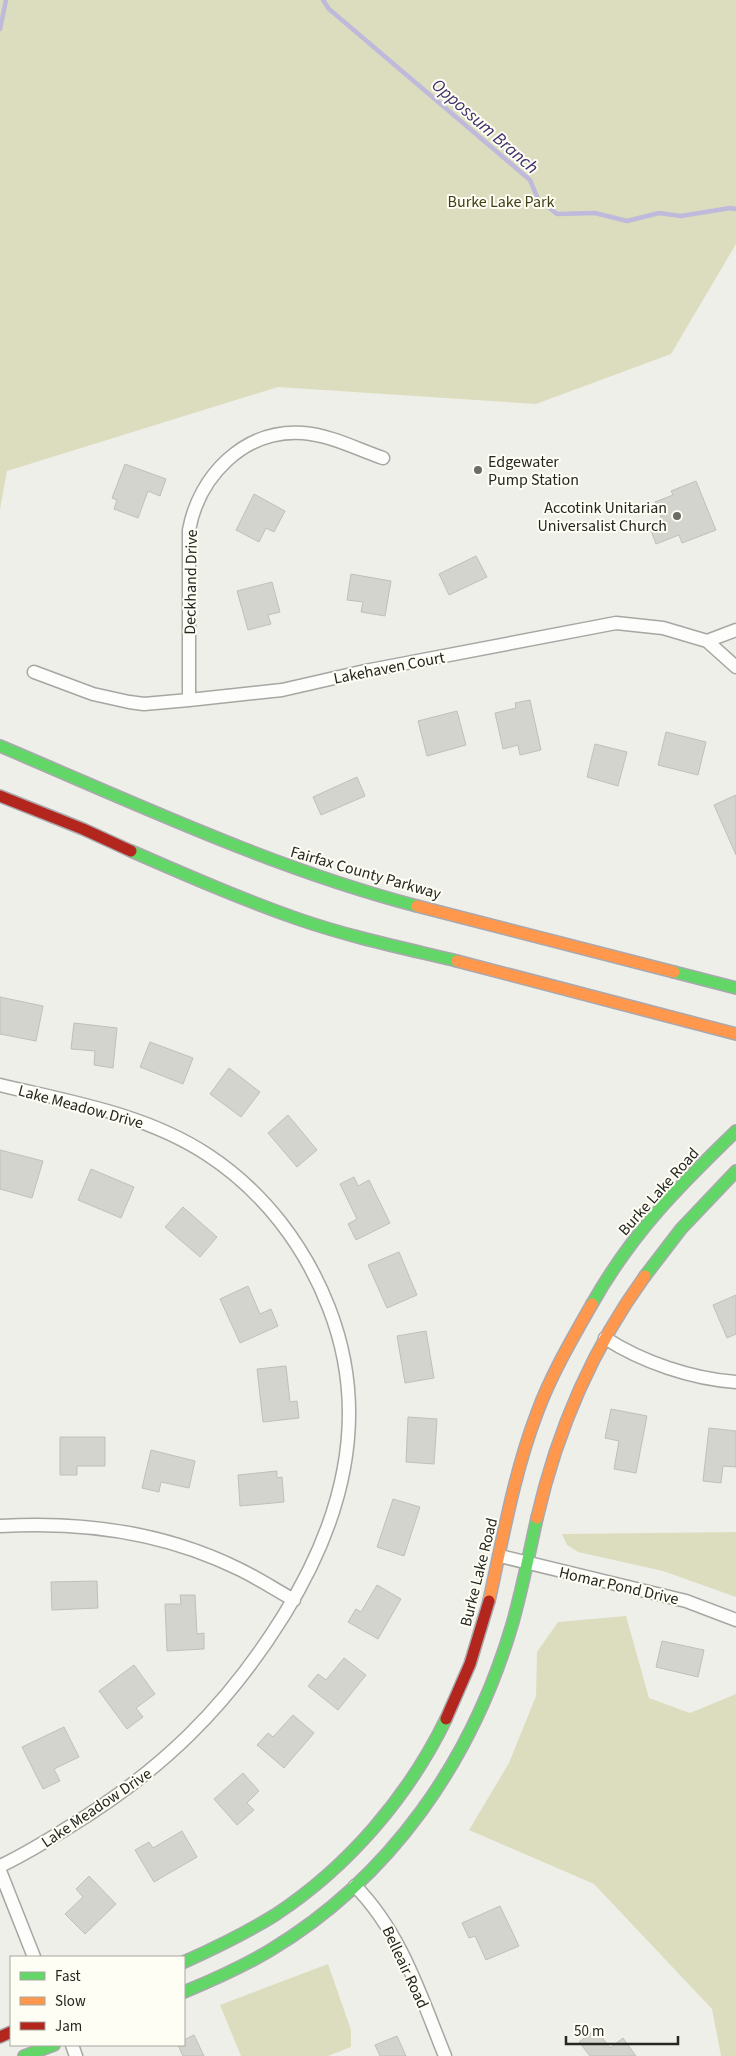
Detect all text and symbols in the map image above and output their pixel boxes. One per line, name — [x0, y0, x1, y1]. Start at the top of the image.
water label: Oppossum Branch — [426, 73, 544, 180]
park label: Burke Lake Park — [448, 191, 555, 213]
place label: Edgewater Pump Station — [488, 451, 579, 491]
marker: Edgewater Pump Station — [472, 464, 484, 476]
place label: Accotink Unitarian Universalist Church — [537, 497, 667, 537]
marker: Accotink Unitarian Universalist Church — [671, 510, 683, 522]
street label: Deckhand Drive — [179, 529, 203, 635]
street label: Lakehaven Court — [332, 646, 447, 690]
street label: Fairfax County Parkway — [288, 841, 444, 905]
street label: Lake Meadow Drive — [16, 1080, 146, 1134]
street label: Burke Lake Road — [613, 1143, 704, 1240]
street label: Burke Lake Road — [455, 1516, 503, 1629]
street label: Homar Pond Drive — [557, 1562, 681, 1610]
street label: Lake Meadow Drive — [37, 1763, 156, 1853]
street label: Belleair Road — [376, 1923, 434, 2012]
legend — [10, 1956, 185, 2046]
text: Fast — [55, 1966, 81, 1987]
text: Slow — [55, 1991, 86, 2012]
scale bar — [566, 2014, 678, 2046]
text: Jam — [55, 2016, 82, 2037]
text: 50 m — [574, 2021, 604, 2042]

